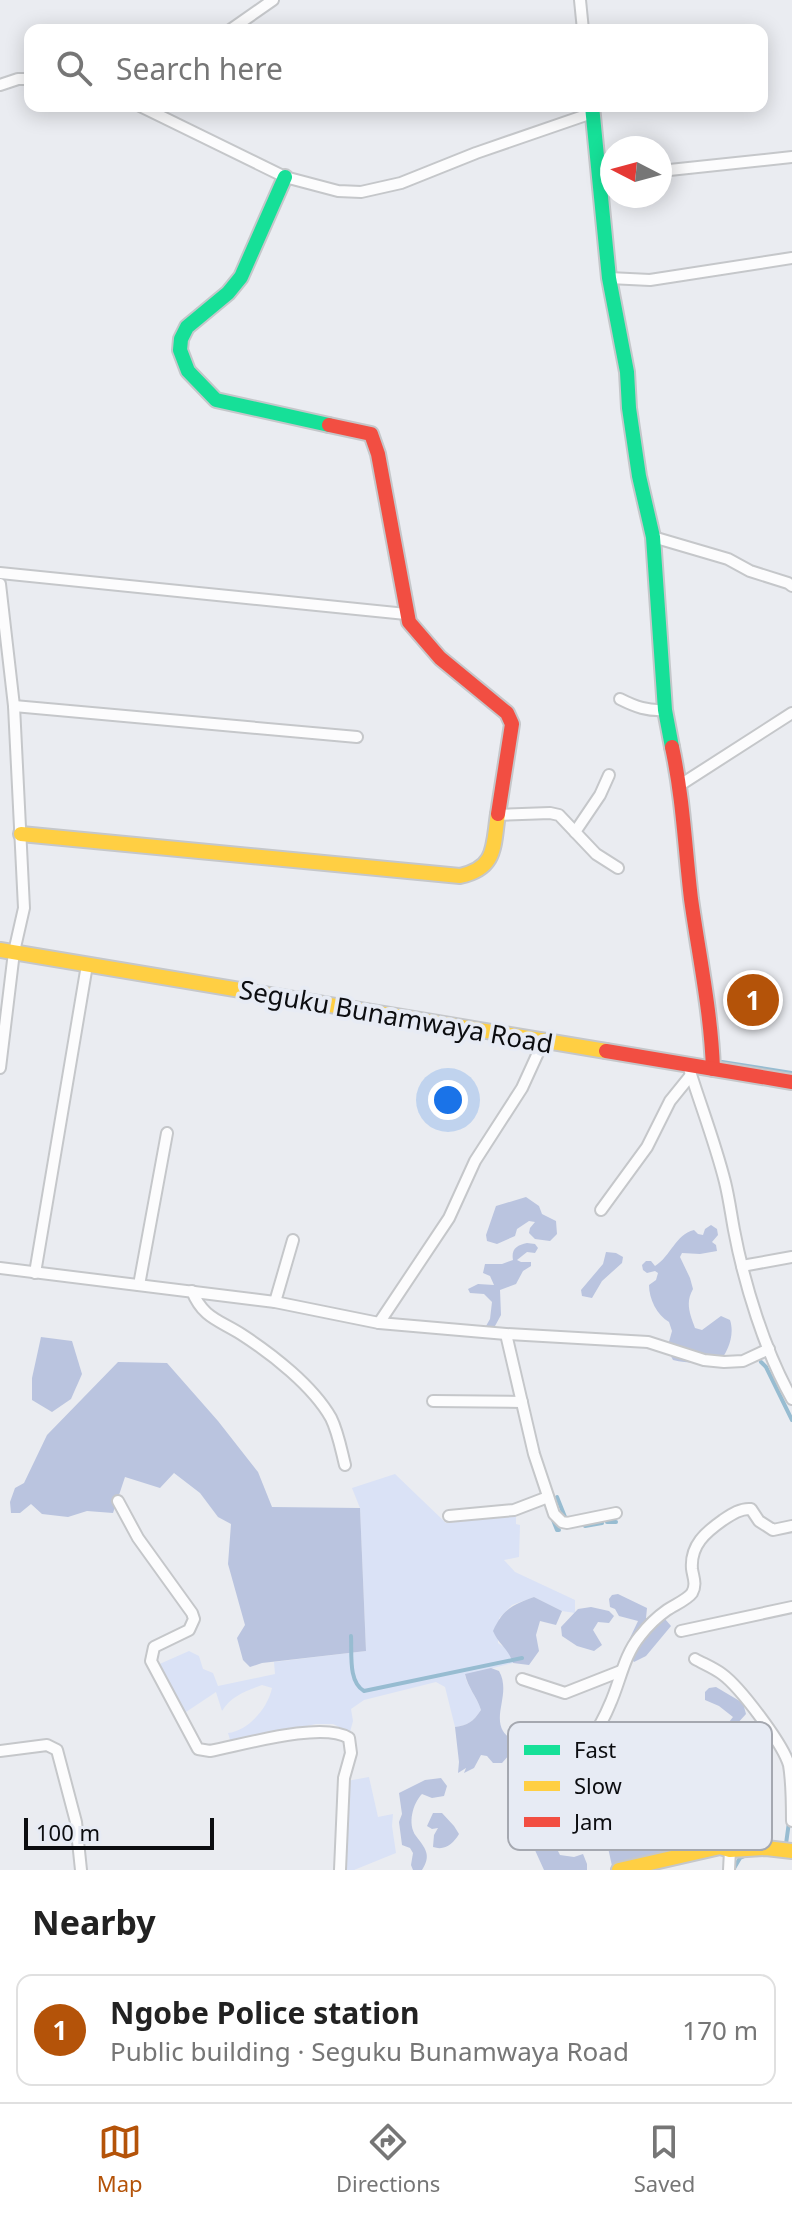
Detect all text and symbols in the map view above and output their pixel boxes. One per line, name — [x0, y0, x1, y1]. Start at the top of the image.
search box — [24, 24, 768, 112]
icon: search — [52, 46, 96, 90]
text: Search here — [116, 48, 283, 89]
north arrow — [600, 136, 672, 208]
pin: 1 — [727, 970, 779, 1030]
street label: Seguku Bunamwaya Road — [237, 971, 556, 1061]
your location — [428, 1080, 468, 1120]
legend — [508, 1722, 772, 1850]
text: Fast — [574, 1734, 616, 1764]
text: Slow — [574, 1770, 623, 1800]
text: Jam — [572, 1806, 613, 1836]
scale bar — [24, 1814, 214, 1850]
text: 100 m — [36, 1817, 100, 1847]
text: Nearby — [32, 1899, 156, 1945]
text: Ngobe Police station — [110, 1992, 420, 2033]
text: 1 — [53, 2012, 67, 2048]
text: 170 m — [682, 2012, 758, 2048]
text: Public building · Seguku Bunamwaya Road — [110, 2033, 629, 2069]
tab: Map — [97, 2120, 143, 2198]
tab: Directions — [336, 2120, 440, 2198]
tab: Saved — [634, 2120, 695, 2198]

